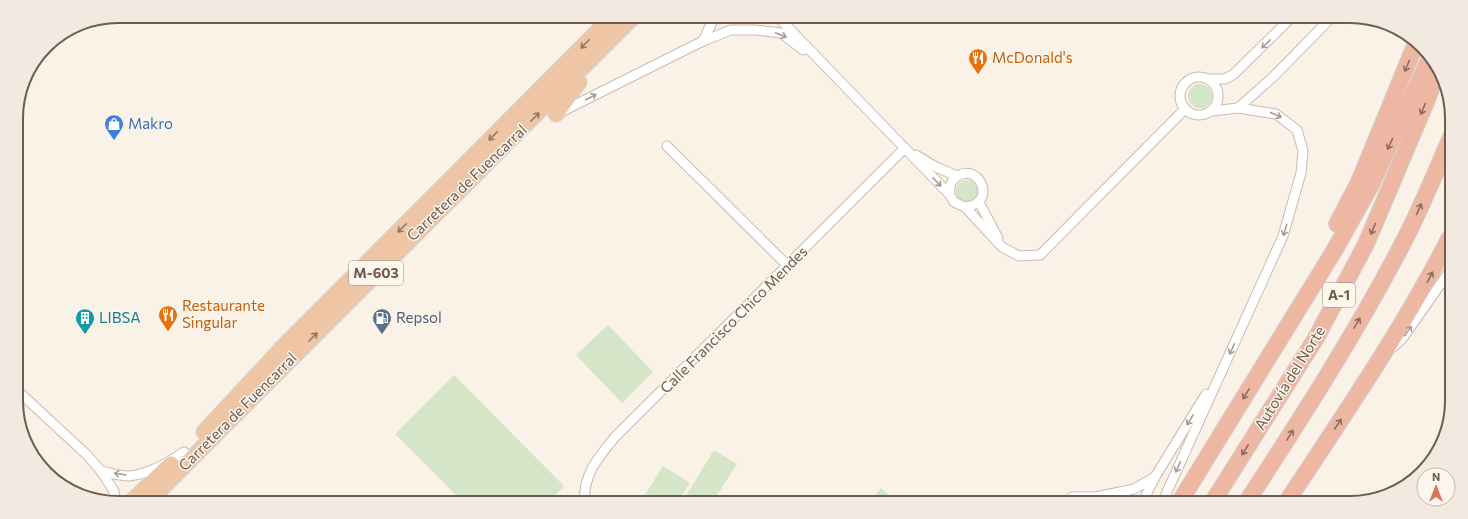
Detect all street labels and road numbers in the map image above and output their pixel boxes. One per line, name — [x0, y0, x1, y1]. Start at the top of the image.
street label: Carretera de Fuencarral — [403, 120, 530, 244]
street label: Calle Francisco Chico Mendes — [656, 242, 811, 397]
road number: M-603 — [349, 261, 403, 285]
road number: A-1 — [1323, 283, 1355, 307]
street label: Autovía del Norte — [1250, 322, 1328, 433]
street label: Carretera de Fuencarral — [174, 348, 300, 474]

